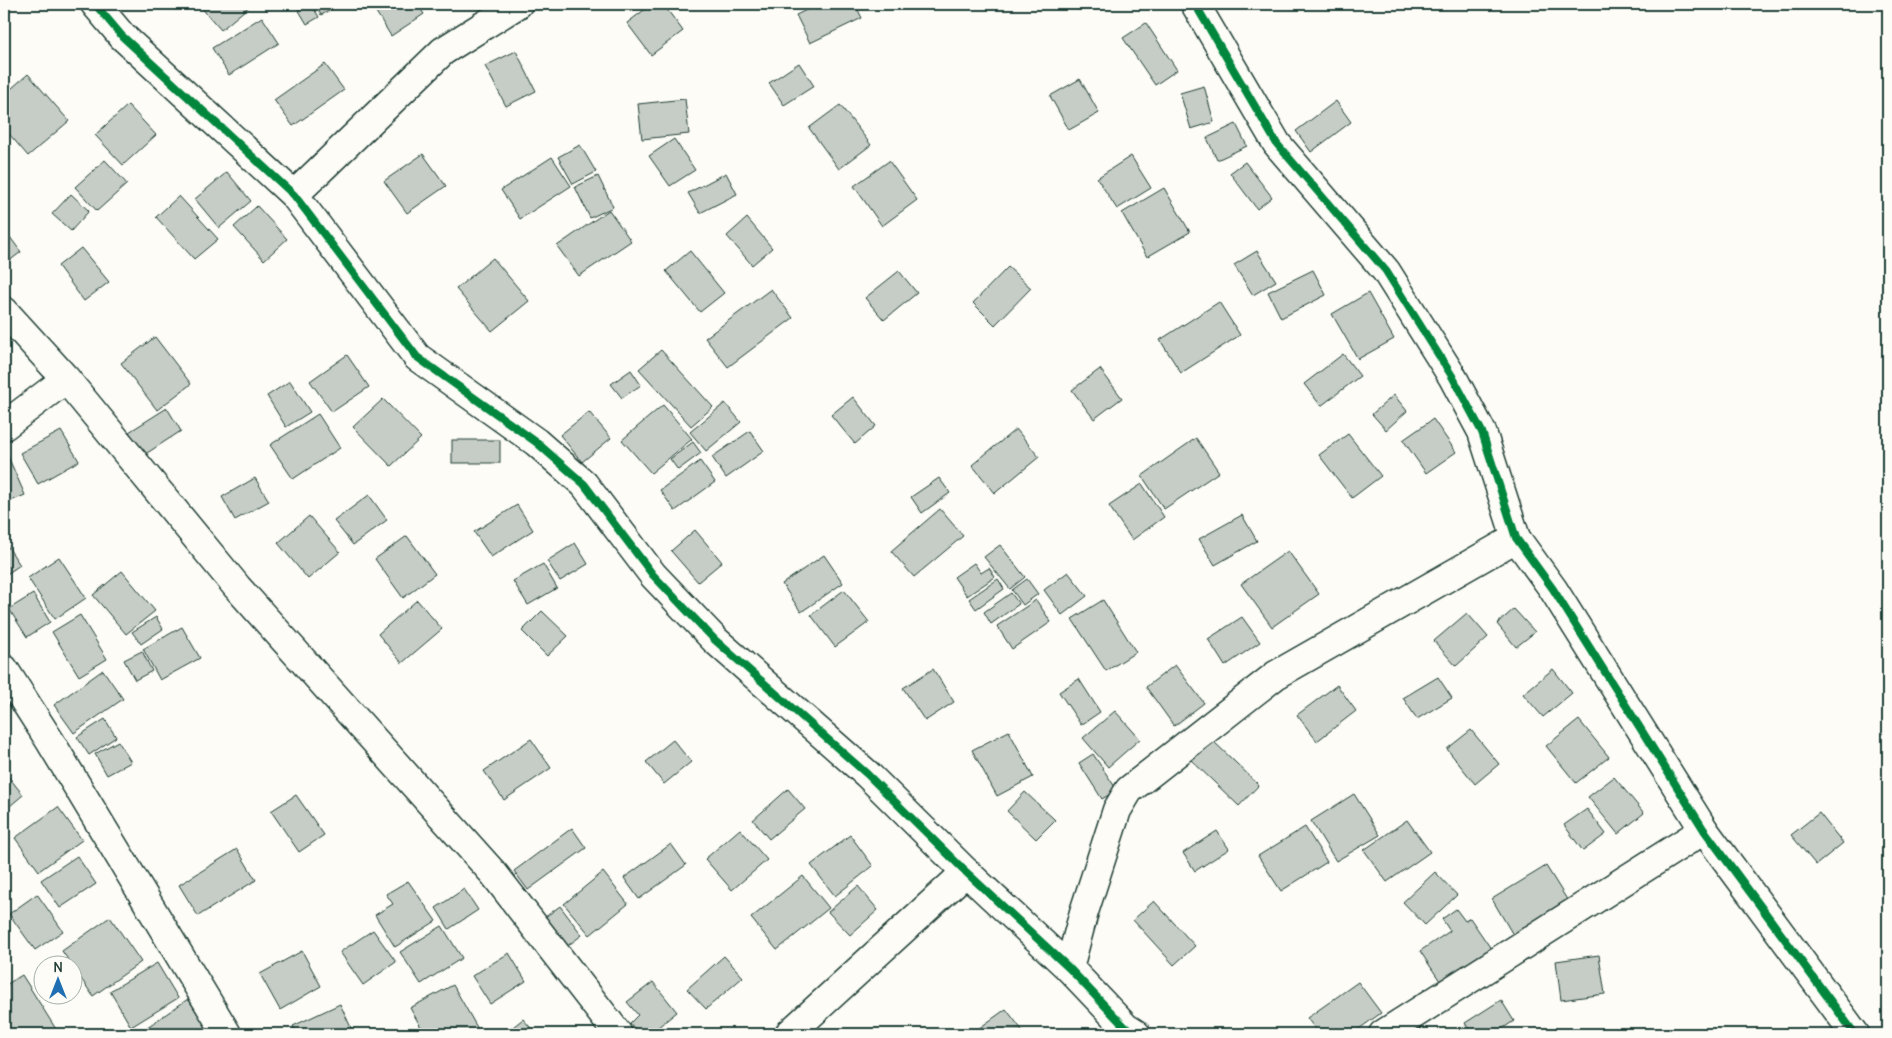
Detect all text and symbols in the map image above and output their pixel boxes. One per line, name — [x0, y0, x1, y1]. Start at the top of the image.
north arrow — [32, 956, 82, 1006]
text: N — [53, 958, 63, 976]

